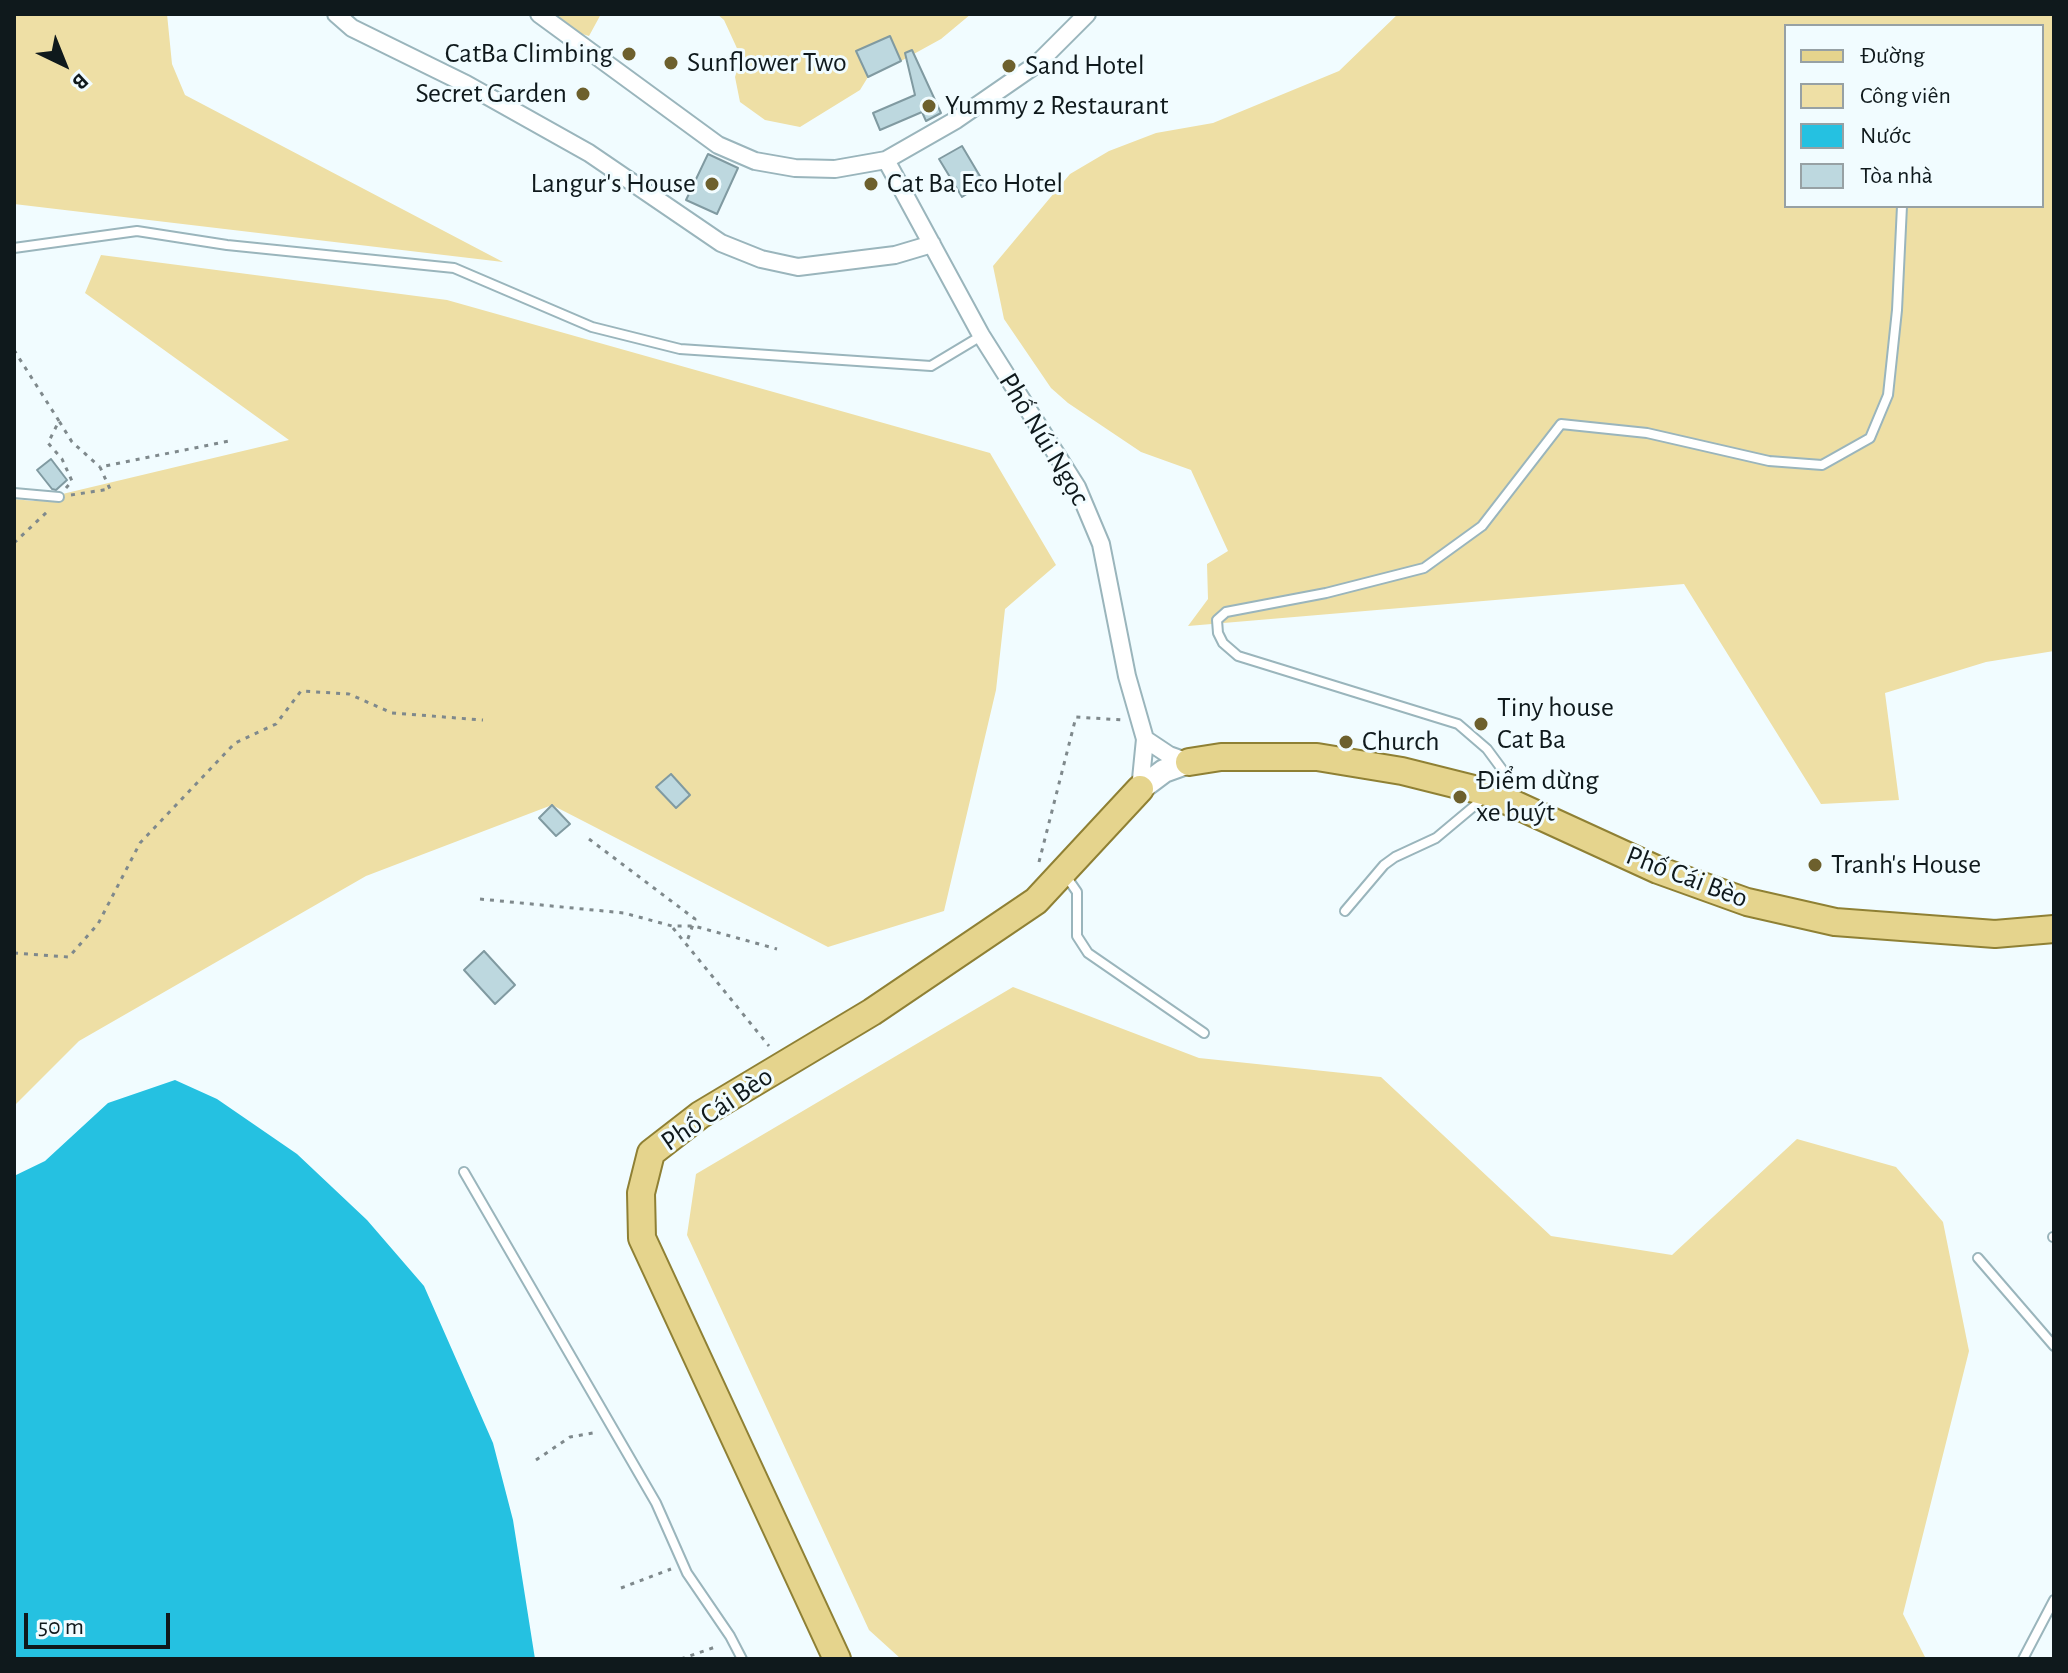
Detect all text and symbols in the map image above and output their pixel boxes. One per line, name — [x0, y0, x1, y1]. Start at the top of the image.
north arrow — [24, 24, 104, 104]
legend — [1784, 24, 2044, 208]
place label: CatBa Climbing — [445, 37, 613, 71]
text: Đường — [1860, 44, 1925, 68]
marker: CatBa Climbing — [620, 45, 638, 63]
place label: Sunflower Two — [687, 46, 847, 80]
place label: Sand Hotel — [1025, 49, 1145, 83]
marker: Sunflower Two — [662, 54, 680, 72]
marker: Sand Hotel — [1000, 57, 1018, 75]
text: B — [68, 69, 93, 94]
place label: Secret Garden — [415, 77, 567, 111]
text: Công viên — [1860, 84, 1951, 108]
marker: Secret Garden — [574, 85, 592, 103]
place label: Yummy 2 Restaurant — [945, 89, 1168, 123]
marker: Yummy 2 Restaurant — [920, 97, 938, 115]
text: Nước — [1860, 124, 1911, 148]
text: Tòa nhà — [1860, 164, 1933, 188]
place label: Langur's House — [530, 167, 696, 201]
place label: Cat Ba Eco Hotel — [887, 167, 1063, 201]
marker: Langur's House — [703, 175, 721, 193]
marker: Cat Ba Eco Hotel — [862, 175, 880, 193]
street label: Phố Núi Ngọc — [991, 367, 1097, 511]
place label: Tiny house Cat Ba — [1497, 691, 1614, 757]
marker: Tiny house Cat Ba — [1472, 715, 1490, 733]
place label: Church — [1362, 725, 1439, 759]
marker: Church — [1337, 733, 1355, 751]
place label: Điểm dừng xe buýt — [1476, 764, 1599, 830]
marker: Điểm dừng xe buýt — [1451, 788, 1469, 806]
street label: Phố Cái Bèo — [1621, 838, 1753, 916]
place label: Tranh's House — [1831, 848, 1981, 882]
marker: Tranh's House — [1806, 856, 1824, 874]
street label: Phố Cái Bèo — [655, 1059, 779, 1159]
scale bar — [28, 1597, 174, 1647]
text: 50 m — [38, 1615, 84, 1639]

